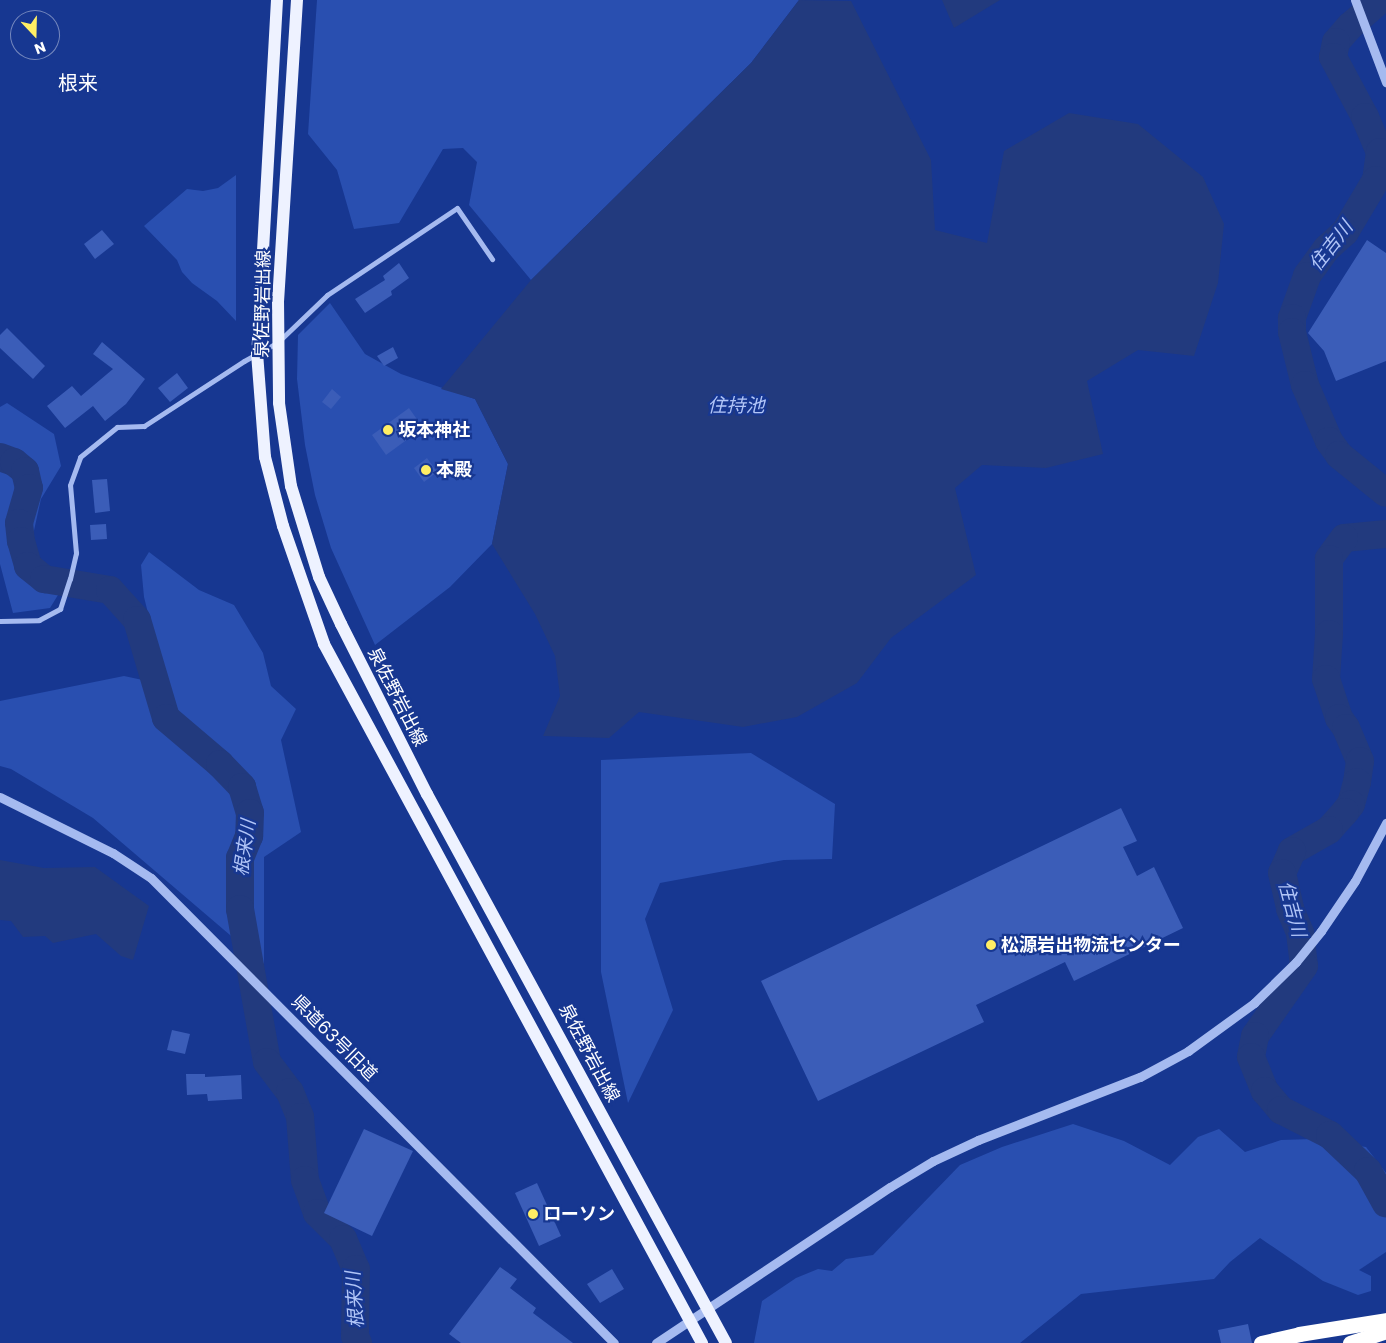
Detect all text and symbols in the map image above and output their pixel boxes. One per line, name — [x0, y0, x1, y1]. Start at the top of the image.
north arrow — [10, 10, 60, 60]
text: N — [32, 37, 49, 59]
district label: 根来 — [58, 71, 98, 95]
water label: 住吉川 — [1304, 217, 1358, 275]
street label: 泉佐野岩出線 — [251, 250, 275, 358]
water label: 住持池 — [708, 395, 764, 417]
place label: 坂本神社 — [398, 419, 470, 441]
marker: 坂本神社 — [382, 424, 394, 436]
place label: 本殿 — [436, 459, 472, 481]
marker: 本殿 — [420, 464, 432, 476]
street label: 泉佐野岩出線 — [363, 644, 431, 750]
water label: 根来川 — [230, 818, 260, 878]
water label: 住吉川 — [1274, 879, 1310, 939]
place label: 松源岩出物流センター — [1001, 934, 1181, 956]
marker: 松源岩出物流センター — [985, 939, 997, 951]
street label: 県道63号旧道 — [287, 991, 381, 1085]
street label: 泉佐野岩出線 — [554, 1000, 624, 1106]
place label: ローソン — [543, 1203, 615, 1225]
marker: ローソン — [527, 1208, 539, 1220]
water label: 根来川 — [342, 1271, 368, 1329]

